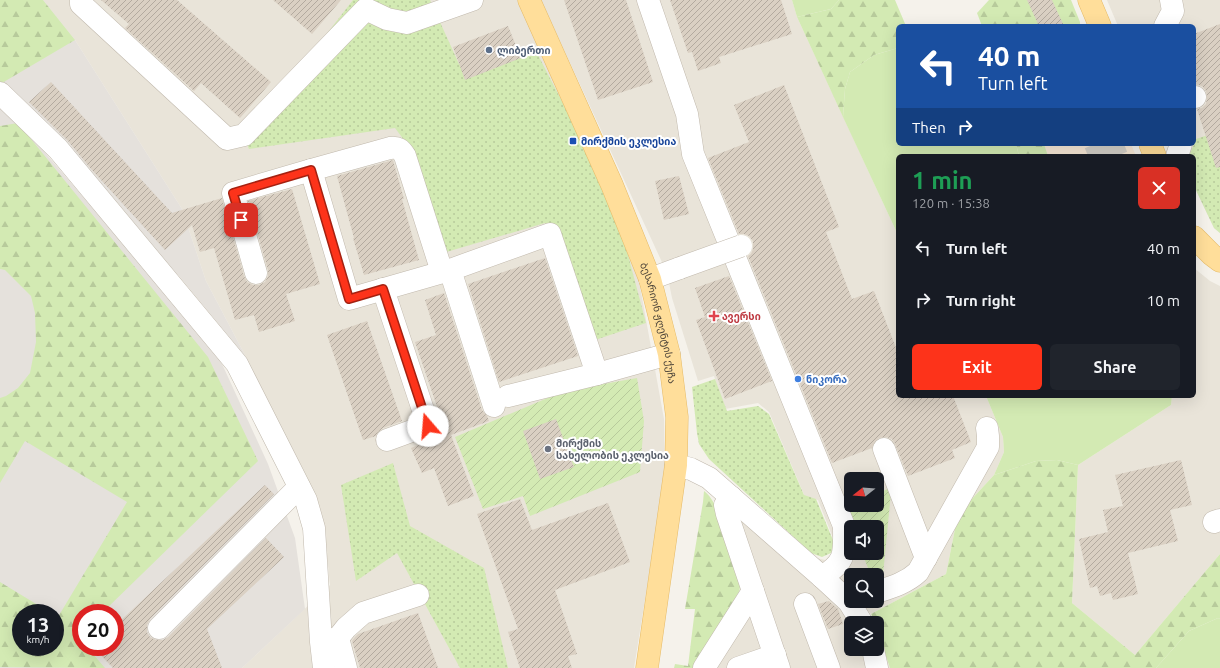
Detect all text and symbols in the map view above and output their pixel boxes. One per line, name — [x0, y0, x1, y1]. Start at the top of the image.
icon: left — [912, 40, 964, 92]
text: 40 m — [978, 40, 1040, 71]
marker: ლიბერთი — [484, 45, 494, 55]
place label: ლიბერთი — [497, 45, 550, 57]
text: Turn left — [978, 73, 1048, 93]
icon: right — [954, 116, 976, 138]
text: Then — [912, 119, 946, 136]
marker: მირქმის ეკლესია — [568, 136, 578, 146]
place label: მირქმის ეკლესია — [581, 136, 676, 148]
text: 1 min — [912, 167, 973, 194]
button: close — [1138, 167, 1180, 209]
text: 120 m · 15:38 — [912, 196, 990, 210]
pin — [224, 203, 258, 237]
icon: arrive — [230, 209, 252, 231]
icon: left — [912, 237, 934, 259]
text: Turn left — [946, 240, 1007, 257]
text: 40 m — [1147, 240, 1180, 257]
street label: ბესარიონ ჟღენტის ქუჩა — [638, 261, 678, 384]
icon: right — [912, 289, 934, 311]
text: Turn right — [946, 292, 1016, 309]
text: 10 m — [1147, 292, 1180, 309]
marker: ავერსი — [709, 311, 719, 321]
place label: ავერსი — [722, 311, 761, 323]
button: Exit — [912, 344, 1042, 390]
button: Share — [1050, 344, 1180, 390]
marker: ნიკორა — [793, 374, 803, 384]
place label: ნიკორა — [806, 374, 847, 386]
position arrow — [407, 405, 449, 447]
place label: მირქმის სახელობის ეკლესია — [556, 438, 669, 462]
marker: მირქმის სახელობის ეკლესია — [543, 444, 553, 454]
north arrow — [844, 472, 884, 512]
map controls — [844, 472, 884, 656]
button: sound — [844, 520, 884, 560]
button: search — [844, 568, 884, 608]
speed limit sign: 20 — [72, 604, 124, 656]
text: 13 — [27, 613, 49, 636]
button: layers — [844, 616, 884, 656]
text: km/h — [26, 634, 50, 645]

